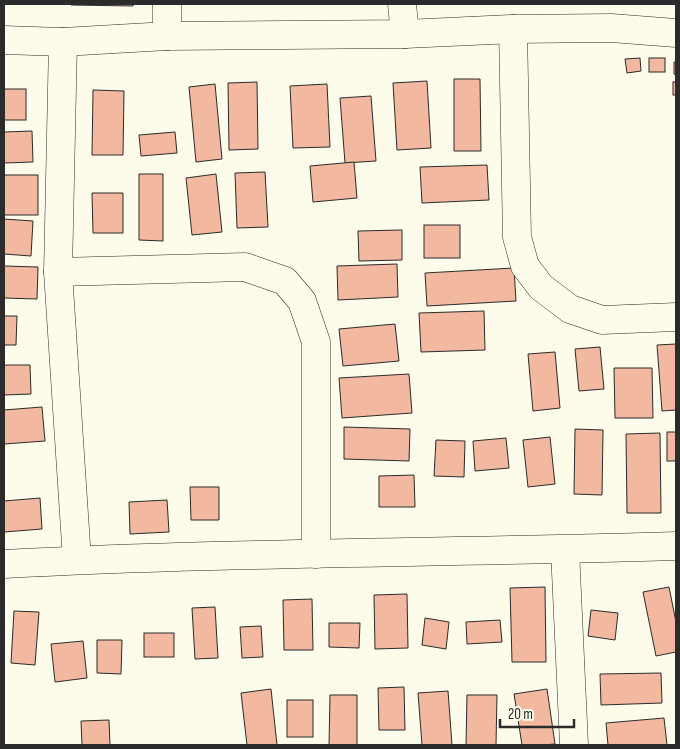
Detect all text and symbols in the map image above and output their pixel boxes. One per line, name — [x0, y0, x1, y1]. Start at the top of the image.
scale bar — [500, 696, 574, 728]
text: 20 m — [508, 705, 533, 724]

